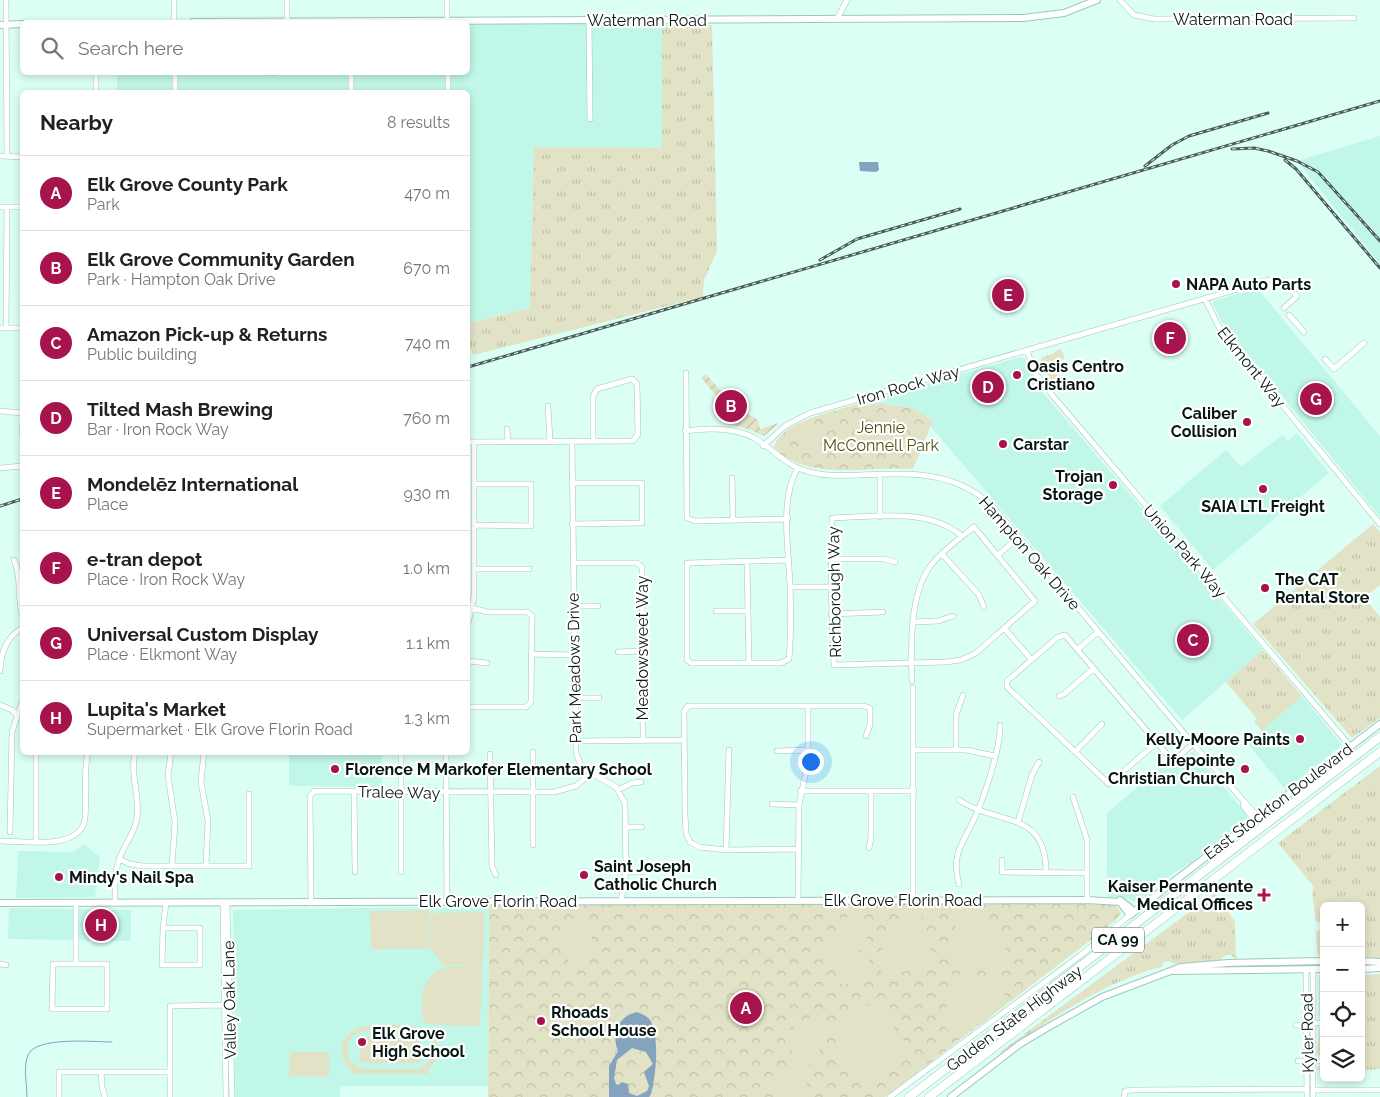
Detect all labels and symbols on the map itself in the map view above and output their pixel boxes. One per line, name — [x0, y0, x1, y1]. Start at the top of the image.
street label: Waterman Road — [1173, 10, 1293, 29]
street label: Waterman Road — [587, 11, 707, 30]
place label: NAPA Auto Parts — [1186, 275, 1311, 294]
pin: E — [992, 276, 1024, 314]
marker: NAPA Auto Parts — [1170, 278, 1182, 290]
pin: F — [1154, 319, 1186, 357]
street label: Elkmont Way — [1213, 323, 1290, 412]
place label: Oasis Centro Cristiano — [1027, 357, 1124, 394]
street label: Iron Rock Way — [855, 362, 962, 409]
pin: D — [972, 368, 1004, 406]
marker: Oasis Centro Cristiano — [1011, 369, 1023, 381]
pin: G — [1300, 380, 1332, 418]
pin: B — [715, 387, 747, 425]
place label: Caliber Collision — [1171, 404, 1237, 441]
marker: Caliber Collision — [1241, 416, 1253, 428]
park label: Jennie McConnell Park — [823, 418, 940, 455]
place label: Carstar — [1013, 435, 1069, 454]
marker: Carstar — [997, 438, 1009, 450]
place label: Trojan Storage — [1043, 467, 1103, 504]
marker: Trojan Storage — [1107, 479, 1119, 491]
marker: SAIA LTL Freight — [1257, 483, 1269, 495]
street label: Hampton Oak Drive — [975, 493, 1084, 614]
place label: SAIA LTL Freight — [1201, 497, 1325, 516]
street label: Union Park Way — [1139, 501, 1230, 602]
street label: Richborough Way — [824, 526, 845, 658]
place label: The CAT Rental Store — [1275, 570, 1370, 607]
street label: Meadowsweet Way — [633, 575, 652, 720]
marker: The CAT Rental Store — [1259, 582, 1271, 594]
street label: Park Meadows Drive — [564, 592, 585, 744]
pin: C — [1177, 621, 1209, 659]
place label: Kelly-Moore Paints — [1146, 730, 1290, 749]
marker: Kelly-Moore Paints — [1294, 733, 1306, 745]
street label: East Stockton Boulevard — [1200, 739, 1356, 863]
your location — [798, 749, 824, 775]
place label: Lifepointe Christian Church — [1108, 751, 1235, 788]
place label: Florence M Markofer Elementary School — [345, 760, 653, 779]
marker: Florence M Markofer Elementary School — [329, 763, 341, 775]
marker: Lifepointe Christian Church — [1239, 763, 1251, 775]
street label: Tralee Way — [358, 782, 441, 803]
place label: Saint Joseph Catholic Church — [594, 857, 717, 894]
place label: Mindy's Nail Spa — [69, 868, 194, 887]
marker: Saint Joseph Catholic Church — [578, 869, 590, 881]
marker: Mindy's Nail Spa — [53, 871, 65, 883]
place label: Kaiser Permanente Medical Offices — [1108, 877, 1253, 914]
marker: Kaiser Permanente Medical Offices — [1257, 888, 1271, 902]
street label: Elk Grove Florin Road — [824, 891, 982, 910]
street label: Elk Grove Florin Road — [419, 892, 577, 911]
pin: H — [85, 906, 117, 944]
road number: CA 99 — [1092, 928, 1144, 952]
street label: Valley Oak Lane — [219, 940, 240, 1060]
street label: Golden State Highway — [943, 961, 1086, 1076]
pin: A — [730, 989, 762, 1027]
street label: Kyler Road — [1297, 993, 1318, 1073]
place label: Rhoads School House — [551, 1003, 657, 1040]
marker: Rhoads School House — [535, 1015, 547, 1027]
place label: Elk Grove High School — [372, 1024, 466, 1061]
marker: Elk Grove High School — [356, 1036, 368, 1048]

